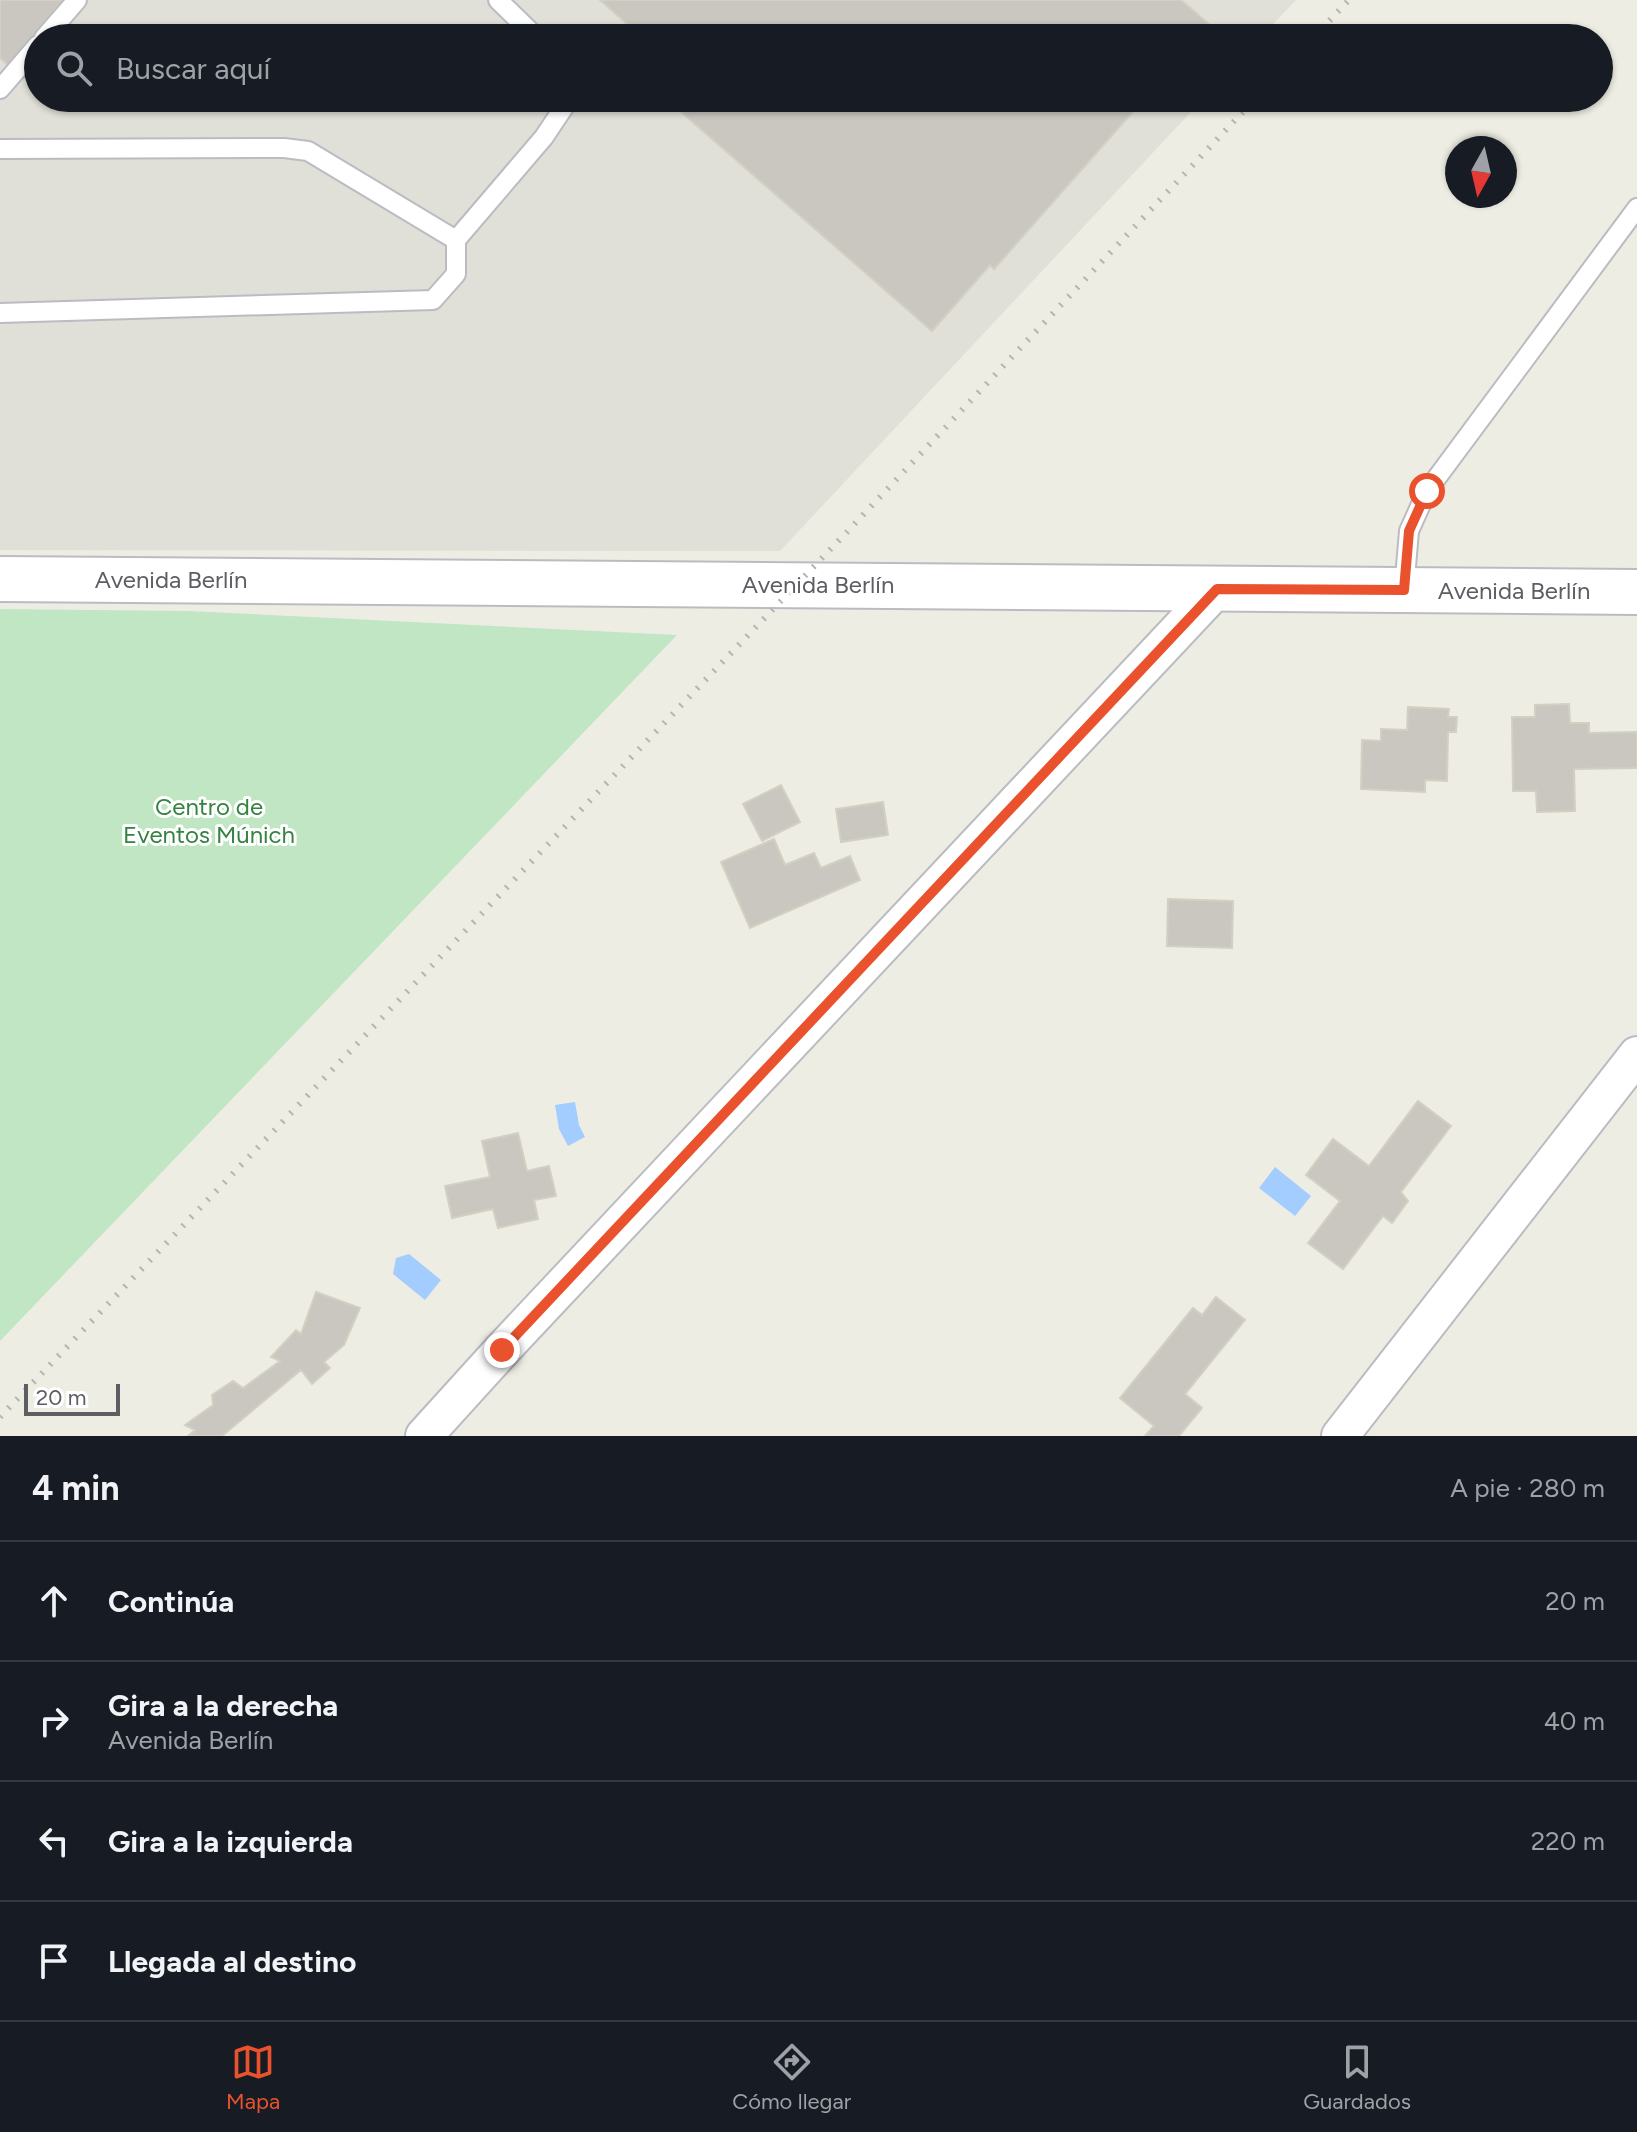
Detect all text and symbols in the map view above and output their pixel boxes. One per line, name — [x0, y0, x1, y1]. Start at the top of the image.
search box — [24, 24, 1613, 112]
icon: search — [52, 46, 96, 90]
text: Buscar aquí — [116, 50, 270, 87]
north arrow — [1445, 136, 1517, 208]
route start — [1409, 473, 1445, 509]
street label: Avenida Berlín — [95, 565, 247, 594]
street label: Avenida Berlín — [742, 570, 894, 599]
street label: Avenida Berlín — [1438, 576, 1590, 605]
park label: Centro de Eventos Múnich — [123, 792, 295, 849]
route end — [484, 1332, 520, 1368]
scale bar — [24, 1380, 120, 1416]
text: 20 m — [36, 1384, 87, 1411]
text: 4 min — [32, 1468, 119, 1509]
text: A pie · 280 m — [1450, 1472, 1605, 1504]
icon: ahead — [32, 1579, 76, 1623]
text: Continúa — [108, 1583, 234, 1620]
text: 20 m — [1545, 1585, 1605, 1617]
text: Gira a la derecha — [108, 1687, 338, 1724]
icon: right — [32, 1699, 76, 1743]
text: 40 m — [1544, 1705, 1605, 1737]
text: Avenida Berlín — [108, 1724, 273, 1756]
icon: left — [32, 1819, 76, 1863]
text: Gira a la izquierda — [108, 1823, 353, 1860]
text: 220 m — [1531, 1825, 1605, 1857]
icon: arrive — [32, 1939, 76, 1983]
text: Llegada al destino — [108, 1943, 356, 1980]
tab: Mapa — [226, 2040, 280, 2115]
tab: Cómo llegar — [732, 2040, 851, 2115]
tab: Guardados — [1303, 2040, 1411, 2115]

